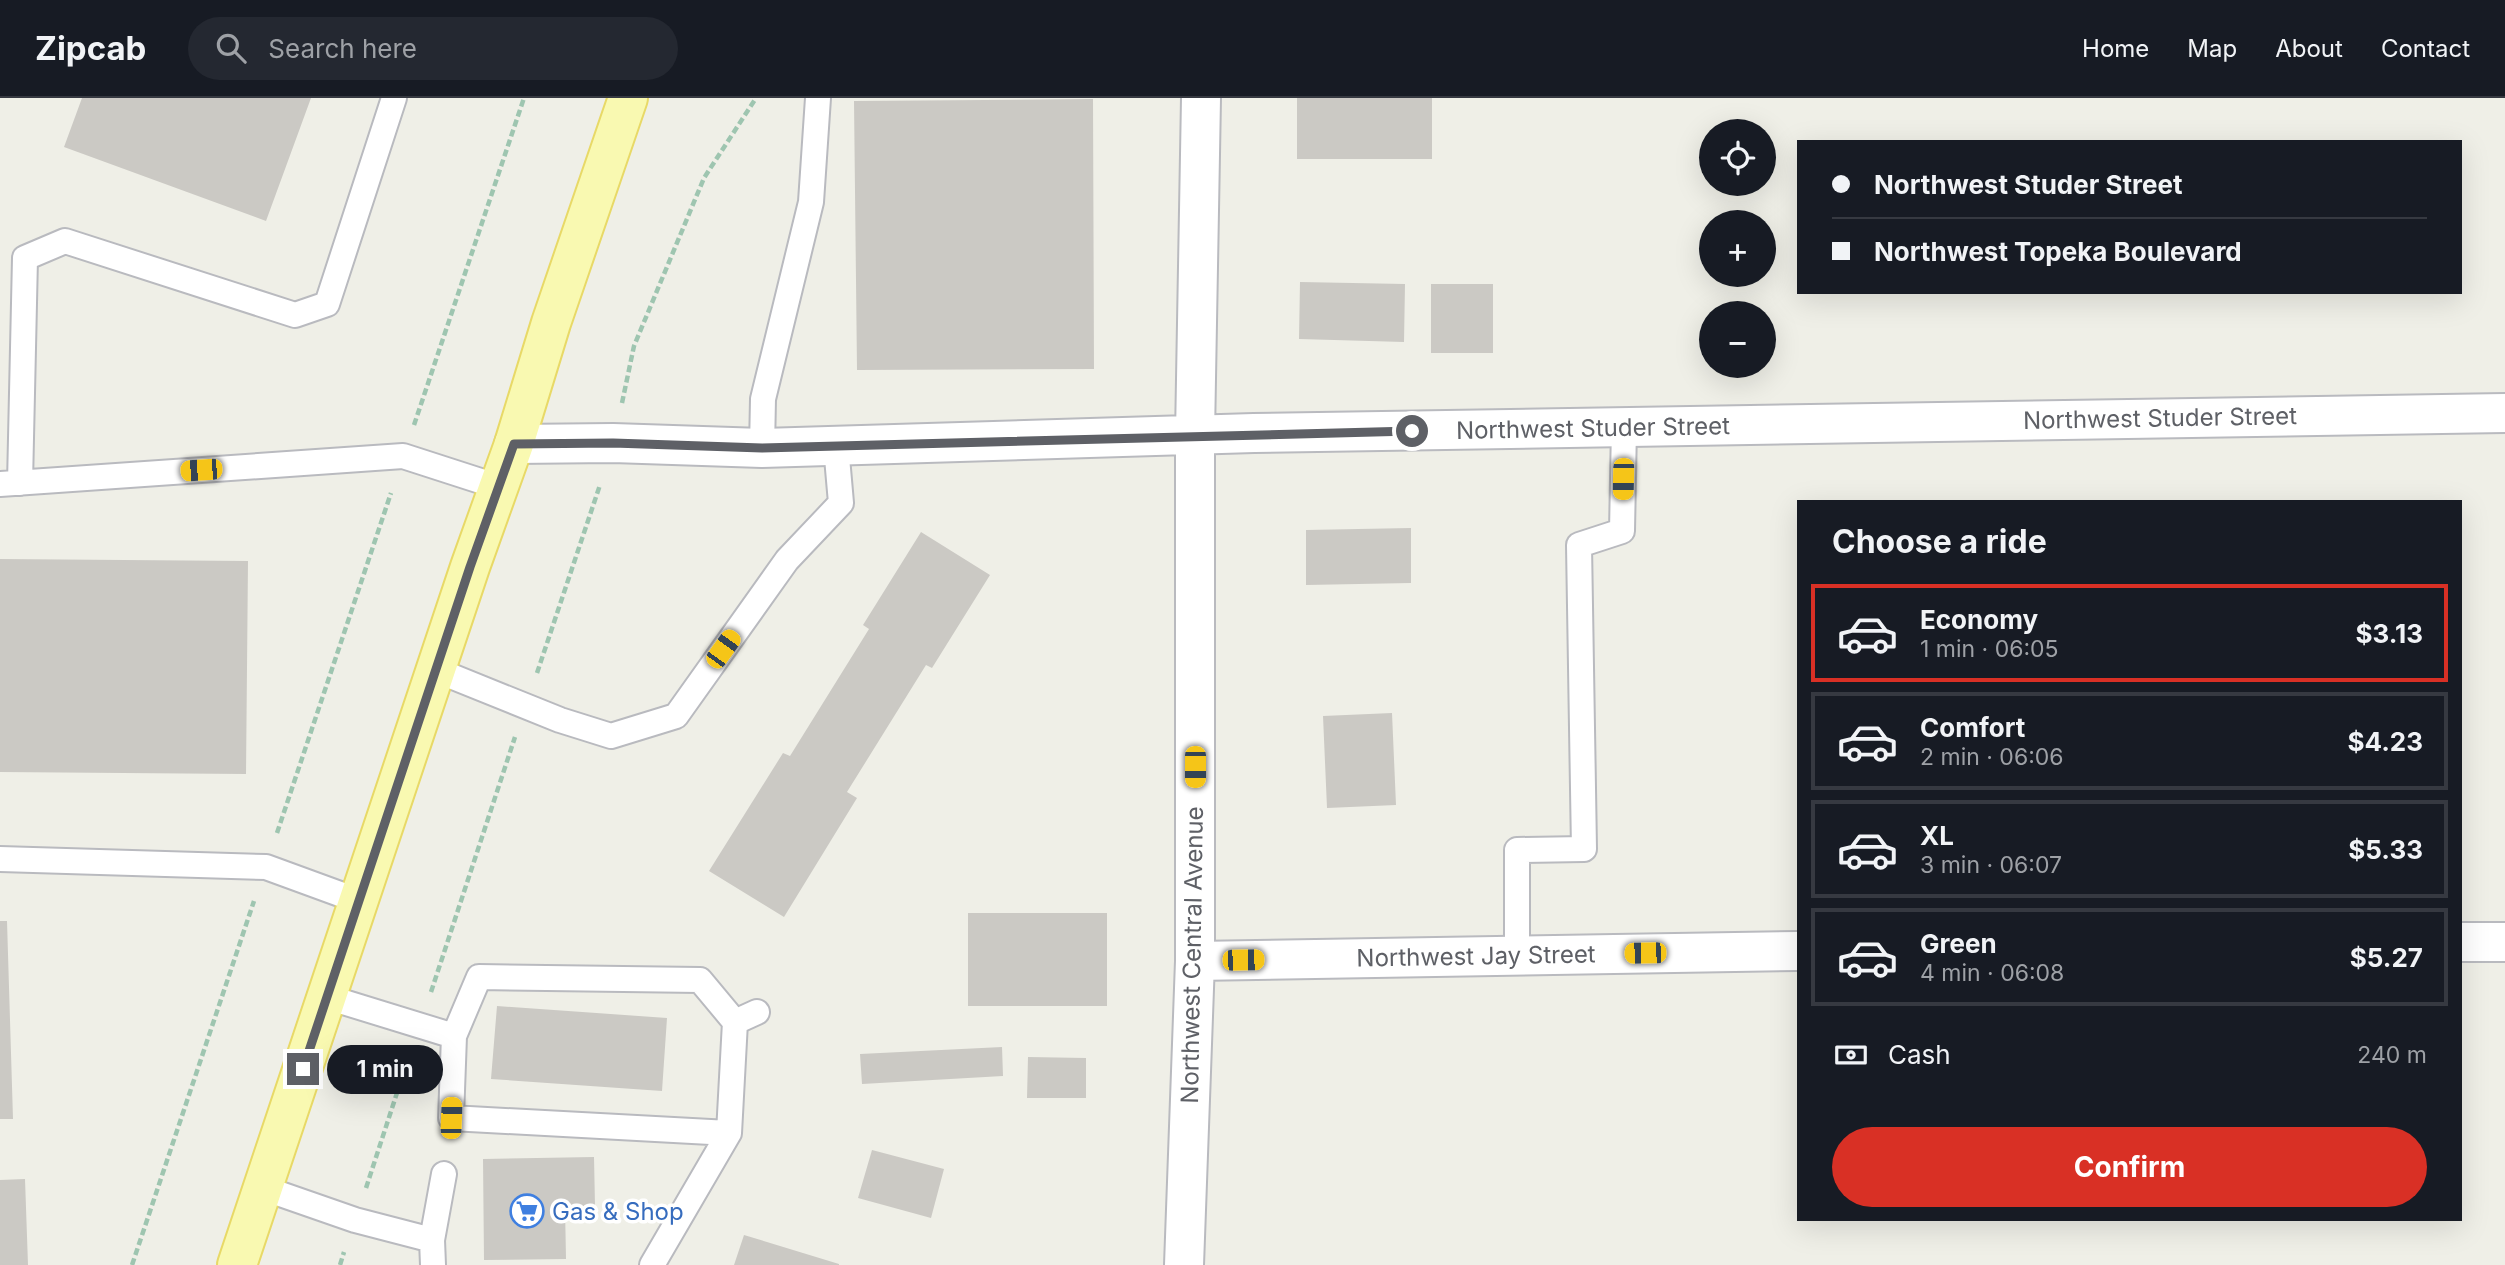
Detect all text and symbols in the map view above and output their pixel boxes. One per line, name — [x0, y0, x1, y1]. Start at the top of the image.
search box — [188, 17, 678, 80]
text: Zipcab — [35, 28, 146, 68]
icon: search — [212, 29, 250, 67]
text: Search here — [268, 33, 417, 64]
text: Home — [2082, 34, 2149, 63]
text: Map — [2187, 34, 2237, 63]
text: About — [2275, 34, 2343, 63]
text: Contact — [2381, 34, 2470, 63]
map controls — [1699, 119, 1776, 378]
button: locate — [1699, 119, 1776, 196]
text: Northwest Studer Street — [1874, 169, 2182, 200]
button: + — [1699, 210, 1776, 287]
text: Northwest Topeka Boulevard — [1874, 236, 2242, 267]
button: − — [1699, 301, 1776, 378]
street label: Northwest Studer Street — [2023, 401, 2297, 435]
street label: Northwest Studer Street — [1456, 411, 1730, 445]
route start — [1396, 415, 1428, 447]
car — [180, 458, 223, 482]
car — [1613, 458, 1634, 500]
text: Choose a ride — [1832, 522, 2047, 561]
icon: car — [1836, 602, 1899, 665]
text: Economy — [1920, 604, 2038, 635]
text: $3.13 — [2355, 618, 2423, 649]
car — [703, 626, 744, 672]
text: 1 min · 06:05 — [1920, 635, 2059, 663]
icon: car — [1836, 710, 1899, 773]
text: Comfort — [1920, 712, 2025, 743]
text: $4.23 — [2347, 726, 2423, 757]
text: 2 min · 06:06 — [1920, 743, 2064, 771]
car — [1185, 746, 1206, 788]
street label: Northwest Central Avenue — [1175, 806, 1209, 1104]
icon: car — [1836, 818, 1899, 881]
text: XL — [1920, 820, 1954, 851]
text: $5.33 — [2348, 834, 2423, 865]
text: 3 min · 06:07 — [1920, 851, 2062, 879]
icon: car — [1836, 926, 1899, 989]
text: Green — [1920, 928, 1997, 959]
street label: Northwest Jay Street — [1356, 939, 1596, 973]
car — [1624, 942, 1667, 964]
text: $5.27 — [2350, 942, 2423, 973]
car — [1222, 949, 1265, 971]
text: 4 min · 06:08 — [1920, 959, 2064, 987]
icon: cash — [1832, 1036, 1870, 1074]
text: Cash — [1888, 1039, 1951, 1070]
text: 240 m — [2357, 1041, 2427, 1069]
callout: 1 min — [328, 1044, 443, 1094]
route end — [287, 1053, 319, 1085]
text: 1 min — [357, 1055, 413, 1083]
car — [440, 1097, 463, 1139]
button: Confirm — [1832, 1127, 2427, 1207]
supermarket icon: Gas & Shop — [508, 1192, 546, 1230]
place label: Gas & Shop — [552, 1197, 684, 1226]

